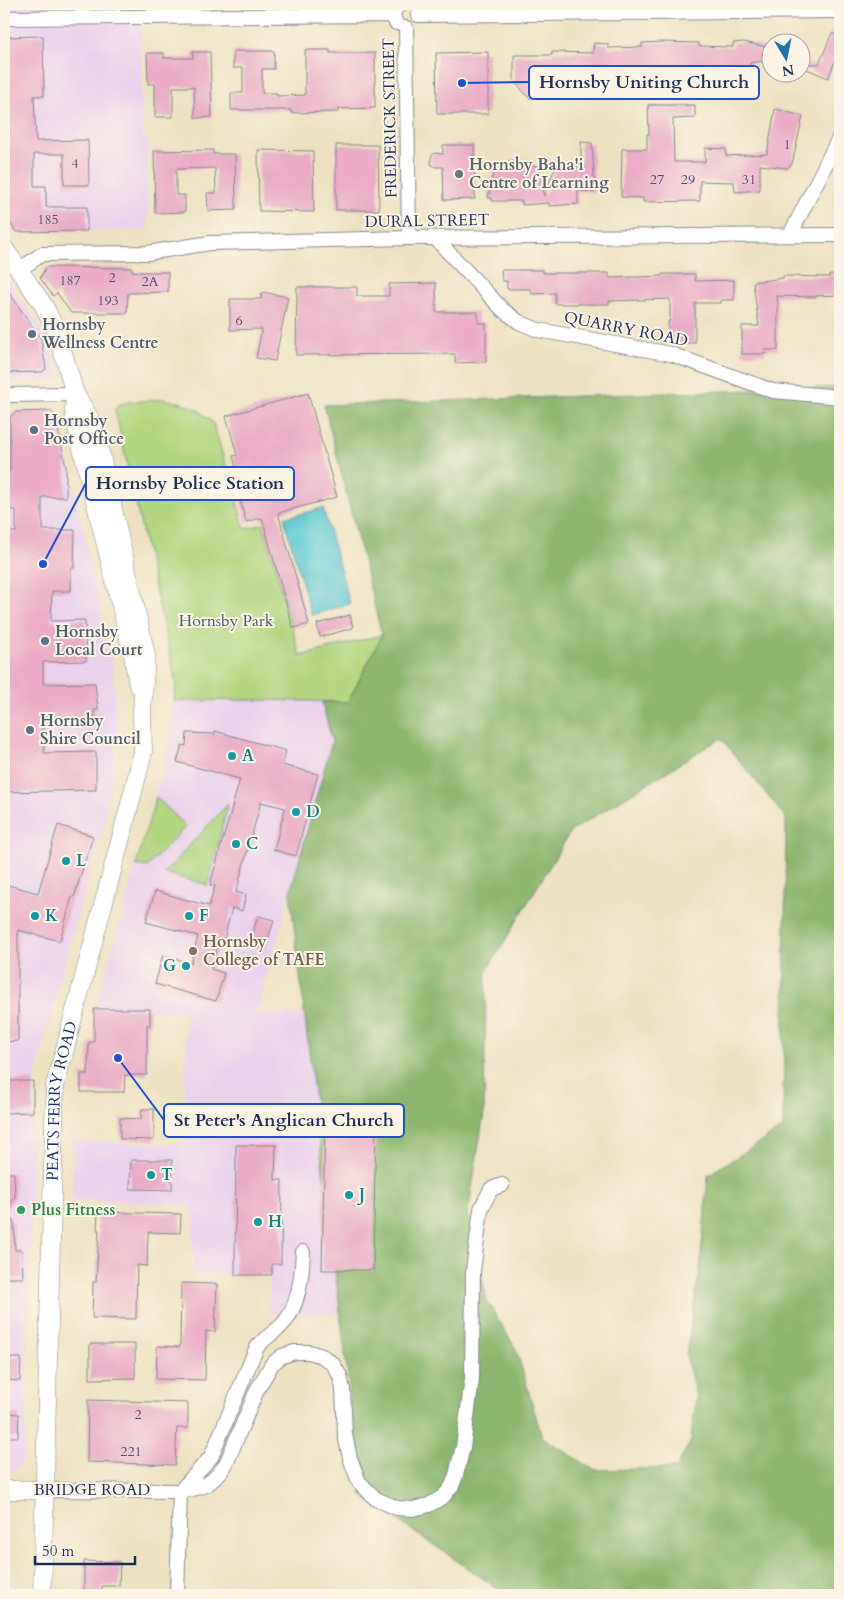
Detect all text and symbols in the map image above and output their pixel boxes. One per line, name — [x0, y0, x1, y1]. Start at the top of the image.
north arrow — [762, 32, 812, 82]
street label: FREDERICK STREET — [378, 37, 402, 198]
text: N — [781, 60, 796, 81]
callout: Hornsby Uniting Church — [529, 66, 759, 99]
text: Hornsby Uniting Church — [539, 70, 749, 95]
house number: 1 — [783, 135, 791, 154]
house number: 4 — [71, 154, 79, 173]
place label: Hornsby Baha'i Centre of Learning — [469, 154, 609, 194]
marker: Hornsby Baha'i Centre of Learning — [453, 168, 465, 180]
house number: 27 — [650, 170, 664, 189]
house number: 29 — [681, 170, 695, 189]
house number: 31 — [742, 170, 756, 189]
street label: DURAL STREET — [364, 209, 490, 233]
house number: 185 — [37, 210, 59, 229]
house number: 2 — [108, 268, 116, 287]
house number: 187 — [59, 271, 81, 290]
house number: 2A — [141, 272, 159, 291]
house number: 193 — [97, 291, 119, 310]
street label: QUARRY ROAD — [562, 306, 690, 352]
house number: 6 — [235, 311, 243, 330]
place label: Hornsby Wellness Centre — [41, 314, 159, 354]
marker: Hornsby Wellness Centre — [26, 328, 38, 340]
place label: Hornsby Post Office — [44, 410, 124, 450]
marker: Hornsby Post Office — [28, 424, 40, 436]
callout: Hornsby Police Station — [86, 467, 294, 500]
text: Hornsby Police Station — [96, 471, 285, 496]
park label: Hornsby Park — [179, 610, 274, 632]
place label: Hornsby Local Court — [55, 621, 143, 661]
marker: Hornsby Local Court — [39, 635, 51, 647]
place label: Hornsby Shire Council — [40, 710, 141, 750]
marker: Hornsby Shire Council — [24, 724, 36, 736]
place label: A — [242, 745, 254, 767]
marker: A — [226, 750, 238, 762]
place label: D — [306, 801, 320, 823]
marker: D — [290, 806, 302, 818]
place label: C — [246, 833, 258, 855]
marker: C — [230, 838, 242, 850]
place label: L — [76, 850, 87, 872]
marker: L — [60, 855, 72, 867]
place label: K — [45, 905, 58, 927]
place label: F — [199, 905, 208, 927]
marker: K — [29, 910, 41, 922]
marker: F — [183, 910, 195, 922]
place label: Hornsby College of TAFE — [203, 931, 324, 971]
marker: Hornsby College of TAFE — [187, 945, 199, 957]
place label: G — [163, 955, 176, 977]
marker: G — [180, 960, 192, 972]
street label: PEATS FERRY ROAD — [42, 1019, 83, 1181]
callout: St Peter's Anglican Church — [164, 1104, 404, 1137]
text: St Peter's Anglican Church — [174, 1108, 394, 1133]
place label: T — [161, 1164, 173, 1186]
marker: T — [145, 1169, 157, 1181]
place label: J — [357, 1184, 365, 1206]
marker: J — [343, 1189, 355, 1201]
place label: Plus Fitness — [31, 1199, 115, 1221]
marker: Plus Fitness — [15, 1204, 27, 1216]
place label: H — [268, 1211, 282, 1233]
marker: H — [252, 1216, 264, 1228]
house number: 2 — [134, 1405, 142, 1424]
house number: 221 — [120, 1442, 142, 1461]
street label: BRIDGE ROAD — [34, 1479, 150, 1501]
scale bar — [35, 1534, 135, 1566]
text: 50 m — [42, 1541, 74, 1561]

